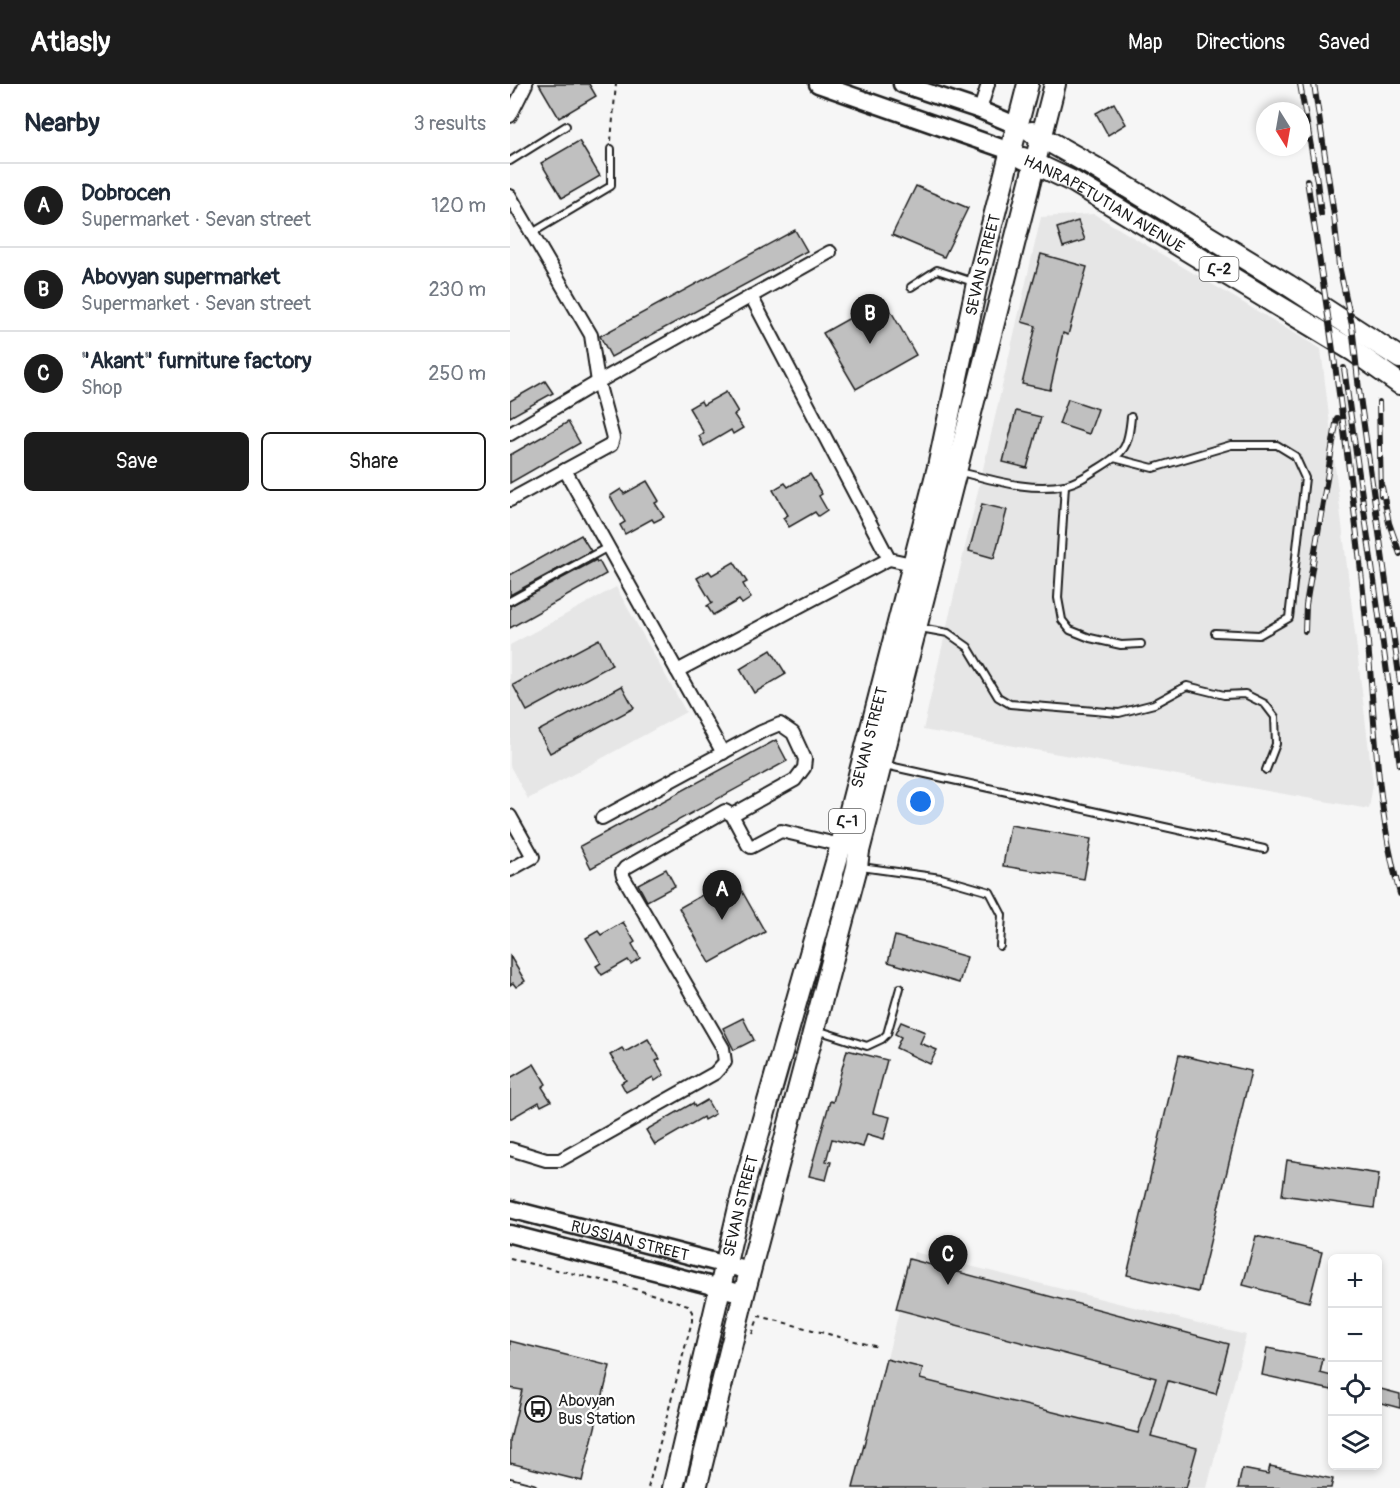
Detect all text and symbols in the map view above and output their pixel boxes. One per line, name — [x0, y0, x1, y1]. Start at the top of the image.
text: Atlasly — [30, 25, 110, 60]
text: Map — [1128, 29, 1163, 56]
text: Directions — [1196, 29, 1285, 56]
text: Saved — [1318, 29, 1370, 56]
north arrow — [1256, 102, 1310, 156]
text: Nearby — [24, 107, 100, 139]
text: 3 results — [414, 111, 486, 136]
street label: HANRAPETUTIAN AVENUE — [1020, 151, 1188, 258]
text: Dobrocen — [81, 179, 171, 207]
text: A — [37, 193, 50, 218]
text: 120 m — [431, 193, 486, 218]
text: Supermarket · Sevan street — [81, 207, 311, 232]
street label: SEVAN STREET — [961, 212, 1005, 318]
road number: Հ-2 — [1200, 257, 1238, 281]
text: Abovyan supermarket — [81, 263, 280, 291]
text: B — [38, 277, 49, 302]
text: 230 m — [429, 277, 486, 302]
text: Supermarket · Sevan street — [81, 291, 311, 316]
pin: B — [850, 294, 890, 344]
text: "Akant" furniture factory — [81, 347, 311, 375]
text: C — [37, 361, 50, 386]
text: 250 m — [428, 361, 486, 386]
text: Shop — [81, 375, 122, 400]
button: Save — [24, 432, 249, 491]
button: Share — [261, 432, 486, 491]
street label: SEVAN STREET — [847, 685, 892, 790]
your location — [906, 787, 935, 816]
road number: Հ-1 — [829, 809, 865, 833]
pin: A — [702, 870, 742, 920]
street label: SEVAN STREET — [719, 1153, 763, 1259]
street label: RUSSIAN STREET — [569, 1216, 691, 1266]
pin: C — [928, 1236, 968, 1285]
map controls — [1328, 1254, 1382, 1470]
button: + — [1328, 1254, 1382, 1308]
button: − — [1328, 1308, 1382, 1362]
button: locate — [1328, 1362, 1382, 1416]
place label: Abovyan Bus Station — [558, 1391, 635, 1429]
bus stop icon: Abovyan Bus Station — [523, 1394, 553, 1424]
button: layers — [1328, 1416, 1382, 1470]

